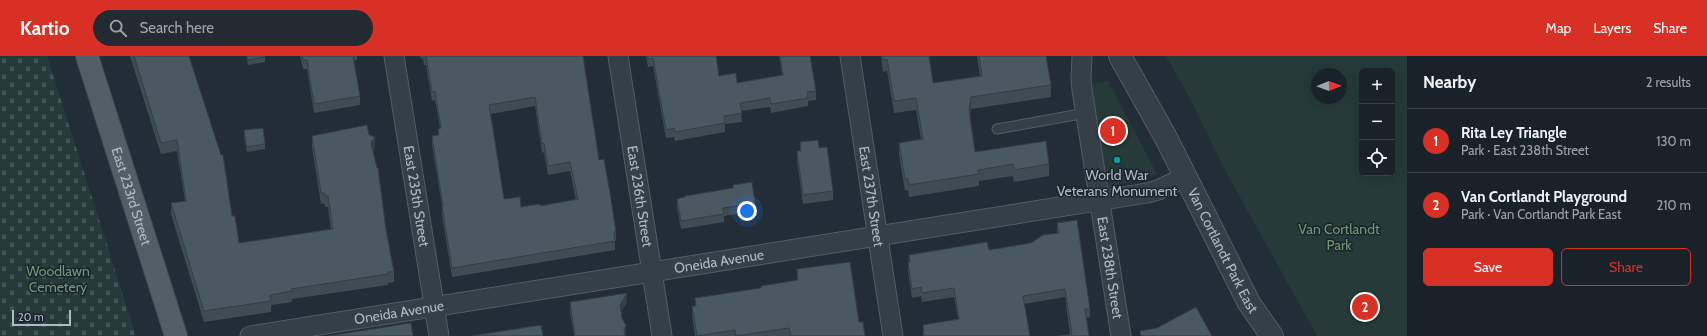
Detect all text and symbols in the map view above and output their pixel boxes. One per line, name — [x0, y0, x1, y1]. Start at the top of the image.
search box — [93, 10, 373, 46]
text: Kartio — [20, 17, 69, 40]
icon: search — [107, 17, 129, 39]
text: Search here — [139, 19, 214, 37]
text: Map — [1546, 19, 1571, 37]
text: Layers — [1593, 19, 1631, 37]
text: Share — [1653, 19, 1687, 37]
north arrow — [1311, 68, 1347, 104]
map controls — [1359, 68, 1395, 176]
button: + — [1359, 68, 1395, 104]
text: Nearby — [1423, 72, 1476, 92]
text: 2 results — [1646, 74, 1691, 90]
button: − — [1359, 104, 1395, 140]
pin: 1 — [1100, 116, 1126, 146]
text: Rita Ley Triangle — [1461, 124, 1567, 142]
text: 1 — [1434, 133, 1438, 149]
text: 130 m — [1656, 133, 1691, 149]
button: locate — [1359, 140, 1395, 176]
text: Park · East 238th Street — [1461, 142, 1589, 158]
street label: East 235th Street — [400, 144, 434, 248]
street label: East 236th Street — [623, 144, 657, 249]
street label: East 233rd Street — [108, 145, 156, 248]
street label: East 237th Street — [855, 145, 888, 248]
marker: World War Veterans Monument — [1112, 155, 1122, 165]
place label: World War Veterans Monument — [1057, 166, 1178, 200]
street label: Van Cortlandt Park East — [1184, 185, 1262, 317]
text: Van Cortlandt Playground — [1461, 188, 1627, 206]
text: 2 — [1433, 197, 1439, 213]
text: 210 m — [1657, 197, 1691, 213]
your location — [737, 201, 757, 221]
text: Park · Van Cortlandt Park East — [1461, 206, 1621, 222]
street label: East 238th Street — [1093, 215, 1127, 320]
park label: Van Cortlandt Park — [1298, 220, 1380, 254]
street label: Oneida Avenue — [673, 245, 765, 277]
button: Save — [1423, 248, 1553, 286]
button: Share — [1561, 248, 1691, 286]
park label: Woodlawn Cemetery — [26, 262, 90, 296]
pin: 2 — [1352, 292, 1378, 322]
street label: Oneida Avenue — [353, 296, 445, 328]
scale bar — [12, 308, 71, 327]
text: 20 m — [18, 310, 44, 324]

